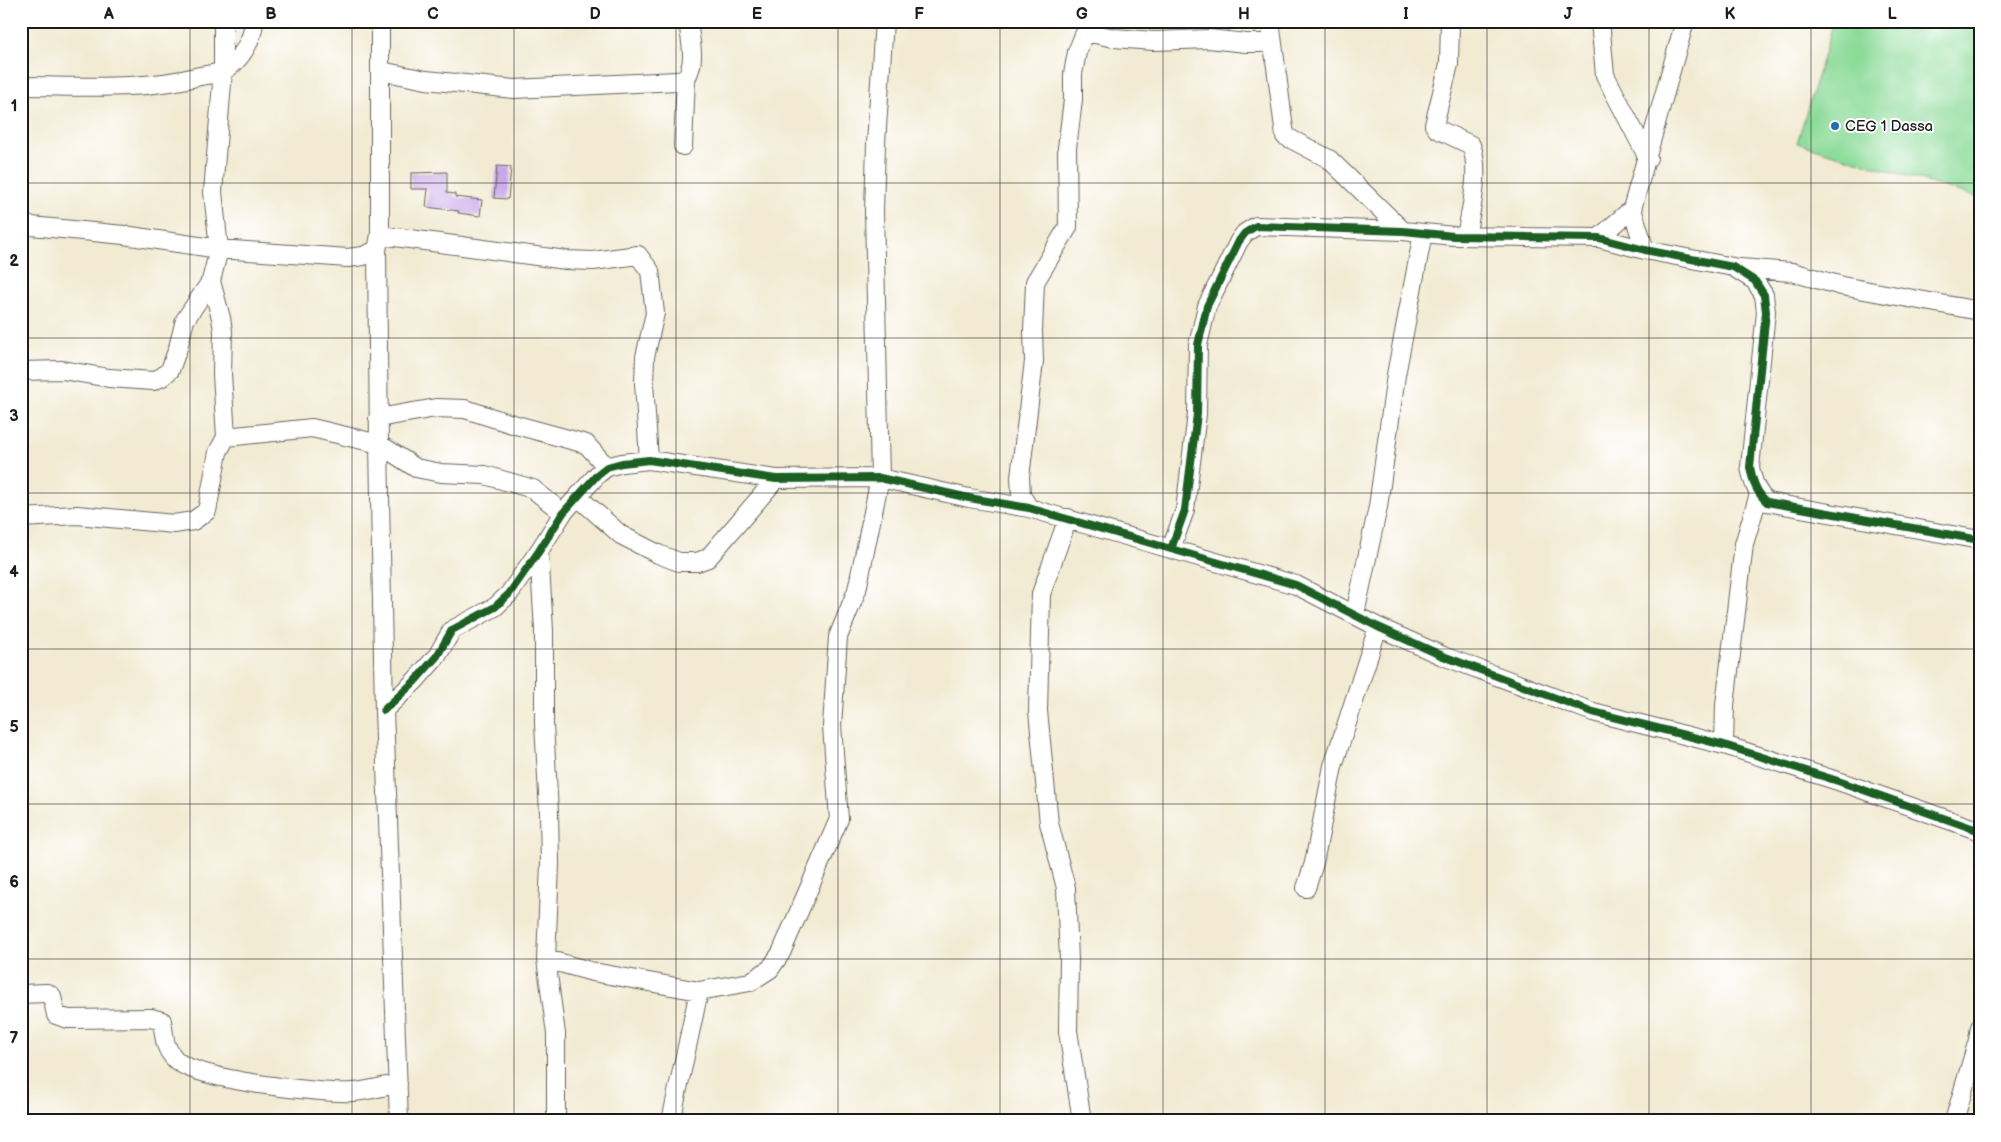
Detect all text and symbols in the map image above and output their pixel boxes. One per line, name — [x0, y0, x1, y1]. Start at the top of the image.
text: A — [103, 5, 114, 24]
text: B — [265, 5, 277, 24]
text: C — [427, 5, 439, 24]
text: D — [589, 5, 601, 24]
text: E — [752, 5, 762, 24]
text: F — [914, 5, 924, 24]
text: G — [1076, 5, 1088, 24]
text: H — [1238, 5, 1250, 24]
text: I — [1403, 5, 1409, 24]
text: J — [1564, 5, 1573, 24]
text: K — [1725, 5, 1736, 24]
text: L — [1887, 5, 1897, 24]
text: 1 — [11, 97, 17, 116]
place label: CEG 1 Dassa — [1845, 117, 1933, 136]
marker: CEG 1 Dassa — [1829, 120, 1841, 132]
text: 2 — [9, 252, 19, 271]
text: 3 — [9, 407, 19, 426]
text: 4 — [9, 563, 19, 582]
text: 5 — [9, 718, 19, 737]
text: 6 — [9, 873, 19, 892]
text: 7 — [10, 1029, 19, 1048]

